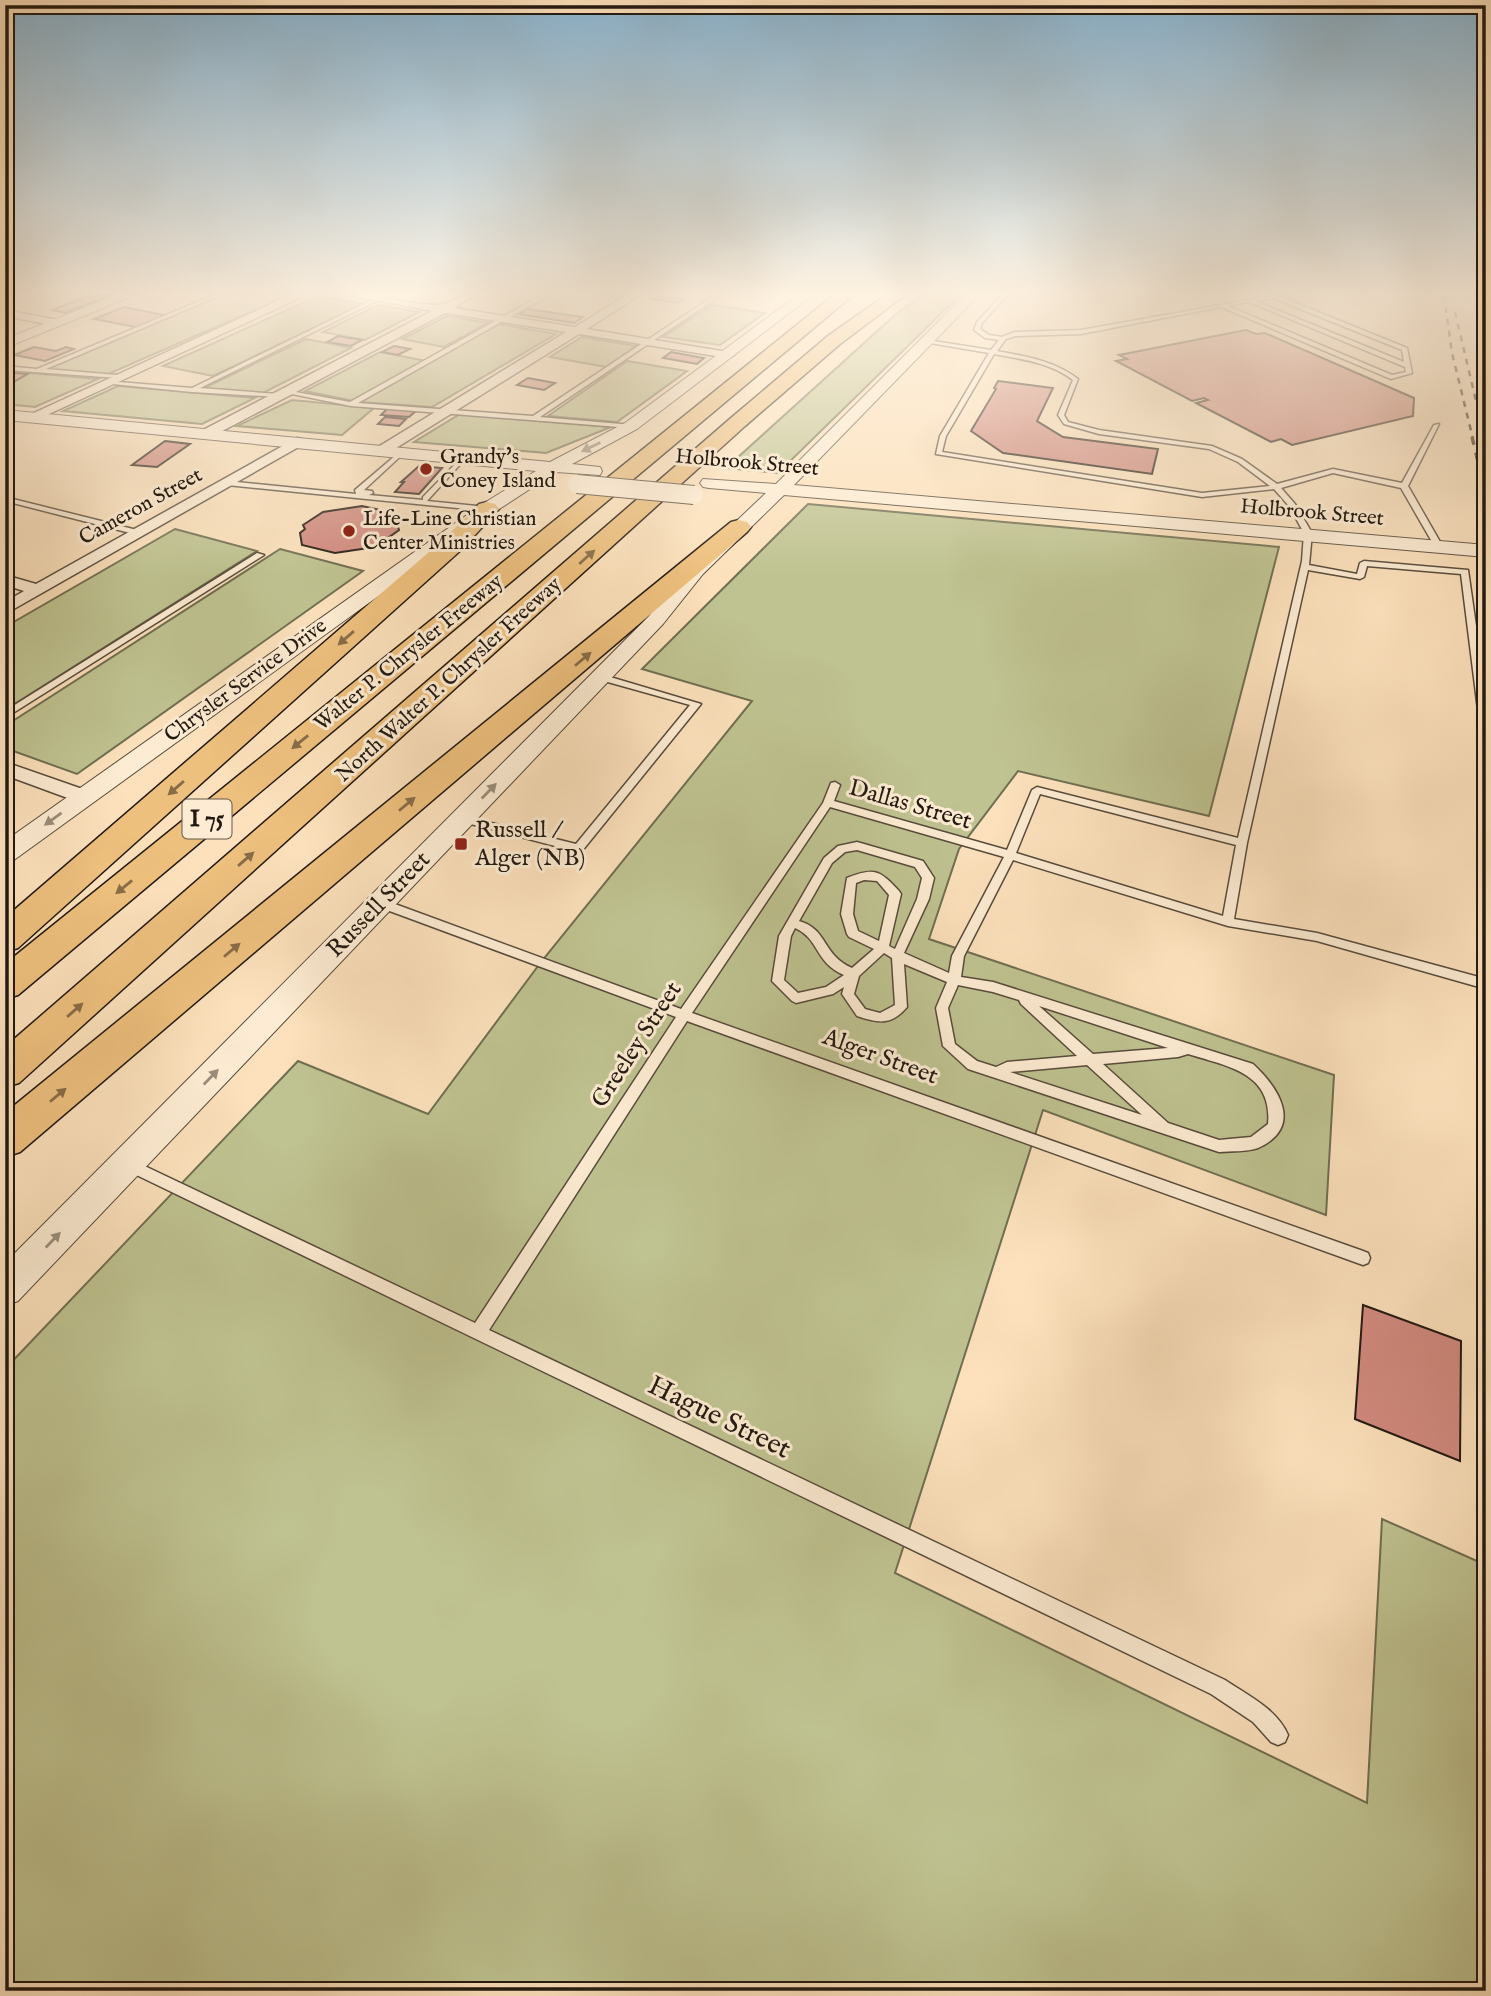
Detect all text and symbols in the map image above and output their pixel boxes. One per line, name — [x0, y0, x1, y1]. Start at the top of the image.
one-way arrow — [581, 441, 601, 453]
street label: Holbrook Street — [674, 443, 820, 483]
place label: Grandy's Coney Island — [440, 444, 556, 495]
marker: Grandy's Coney Island — [418, 461, 434, 477]
street label: Cameron Street — [75, 462, 207, 552]
street label: Holbrook Street — [1239, 493, 1385, 533]
place label: Life-Line Christian Center Ministries — [363, 506, 536, 557]
marker: Life-Line Christian Center Ministries — [341, 523, 357, 539]
one-way arrow — [578, 550, 595, 566]
street label: Walter P. Chrysler Freeway — [309, 568, 509, 738]
street label: North Walter P. Chrysler Freeway — [330, 571, 568, 789]
street label: Chrysler Service Drive — [159, 613, 333, 749]
one-way arrow — [338, 629, 355, 645]
one-way arrow — [573, 652, 591, 667]
one-way arrow — [291, 735, 309, 750]
street label: Dallas Street — [845, 773, 975, 837]
one-way arrow — [167, 780, 185, 796]
one-way arrow — [481, 783, 497, 800]
one-way arrow — [399, 797, 416, 812]
road number: I 75 — [182, 800, 232, 838]
one-way arrow — [44, 812, 62, 826]
place label: Russell / Alger (NB) — [474, 815, 585, 874]
marker: Russell / Alger (NB) — [453, 836, 469, 852]
street label: Russell Street — [320, 845, 438, 965]
one-way arrow — [237, 851, 255, 867]
one-way arrow — [116, 879, 133, 894]
one-way arrow — [223, 942, 241, 957]
street label: Greeley Street — [585, 976, 689, 1114]
one-way arrow — [66, 1002, 83, 1018]
street label: Alger Street — [817, 1021, 942, 1092]
one-way arrow — [203, 1069, 219, 1086]
one-way arrow — [48, 1088, 66, 1103]
one-way arrow — [44, 1232, 61, 1249]
street label: Hague Street — [642, 1368, 796, 1468]

